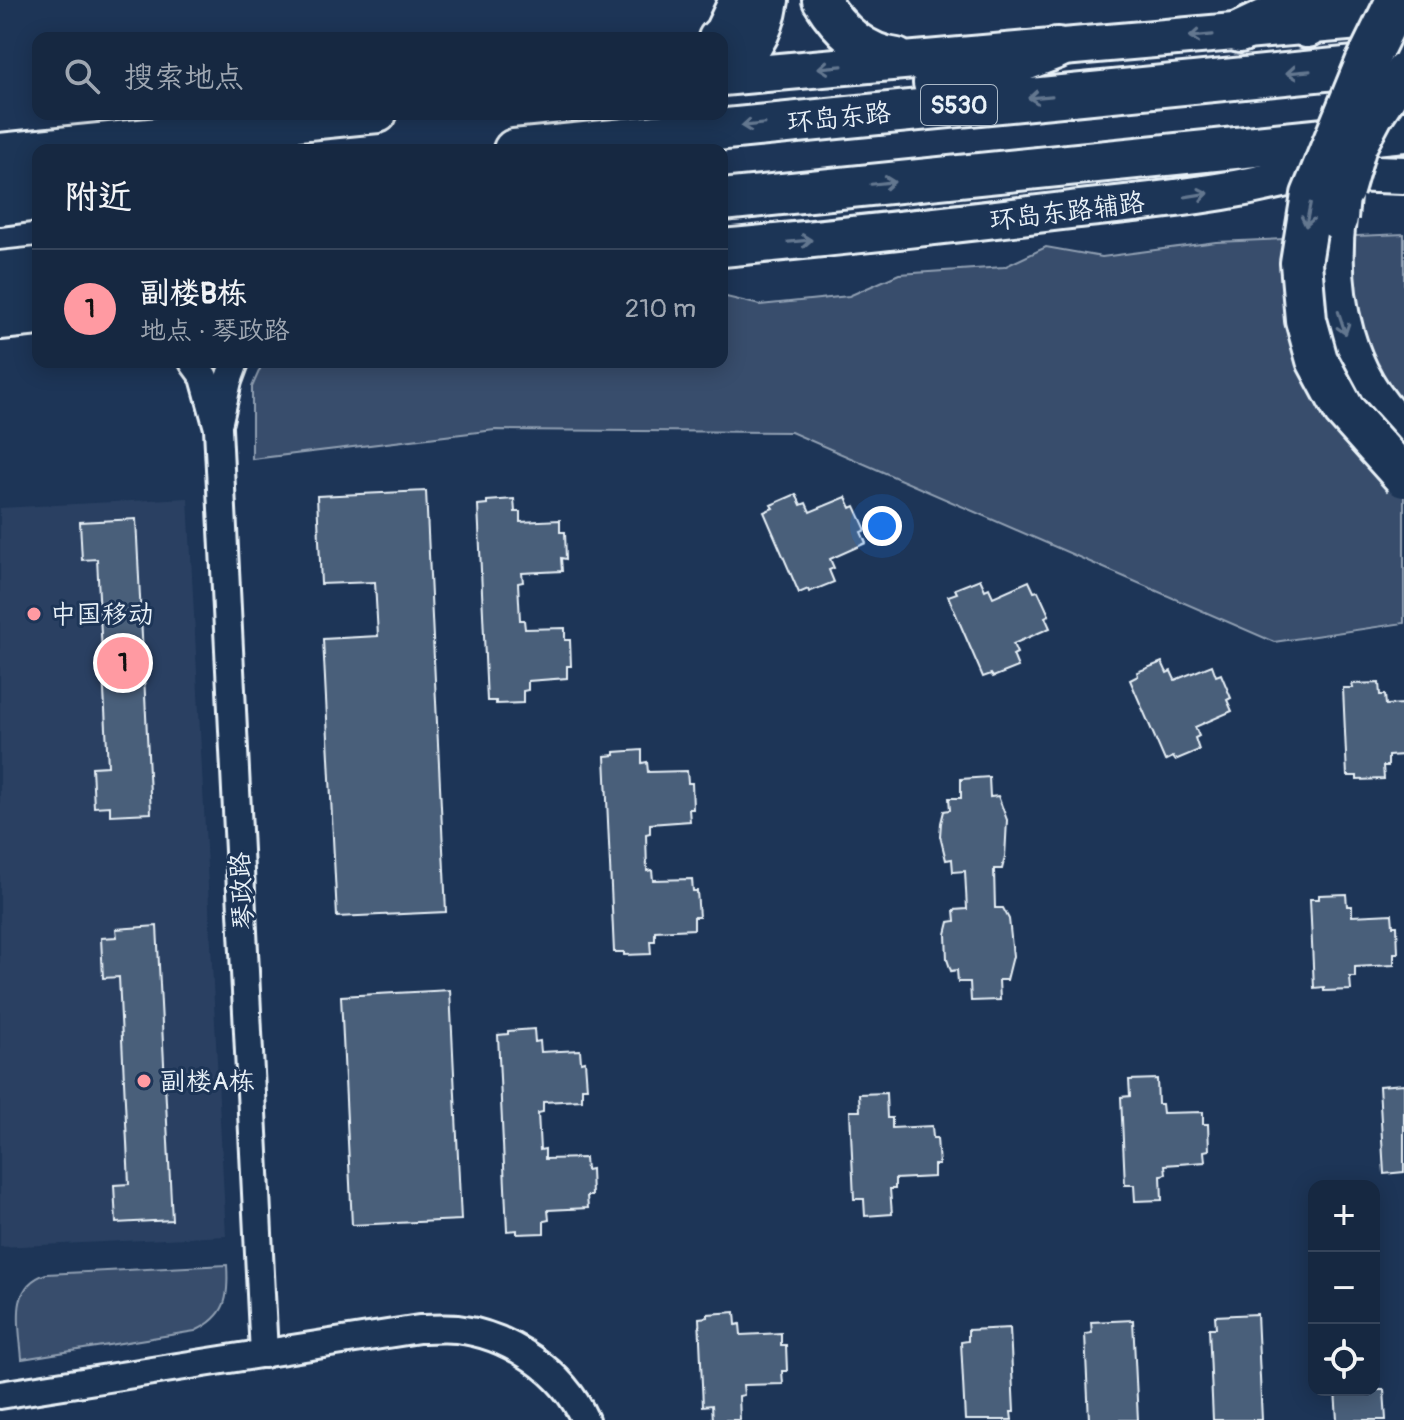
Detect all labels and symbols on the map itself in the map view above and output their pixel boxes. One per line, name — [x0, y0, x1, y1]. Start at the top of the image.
one-way arrow — [1188, 28, 1215, 43]
one-way arrow — [817, 60, 844, 75]
one-way arrow — [1286, 65, 1312, 80]
road number: S530 — [921, 85, 997, 125]
one-way arrow — [1027, 90, 1054, 105]
street label: 环岛东路 — [786, 97, 892, 139]
one-way arrow — [740, 118, 767, 133]
one-way arrow — [869, 176, 896, 191]
street label: 环岛东路辅路 — [988, 187, 1146, 237]
one-way arrow — [1184, 187, 1209, 202]
one-way arrow — [1300, 202, 1315, 228]
one-way arrow — [786, 233, 813, 248]
one-way arrow — [1336, 310, 1350, 335]
your location — [862, 506, 902, 546]
place label: 中国移动 — [50, 599, 154, 631]
marker: 中国移动 — [25, 605, 43, 623]
pin: 1 — [97, 633, 149, 693]
street label: 琴政路 — [224, 851, 260, 931]
place label: 副楼A栋 — [160, 1066, 255, 1098]
marker: 副楼A栋 — [135, 1072, 153, 1090]

